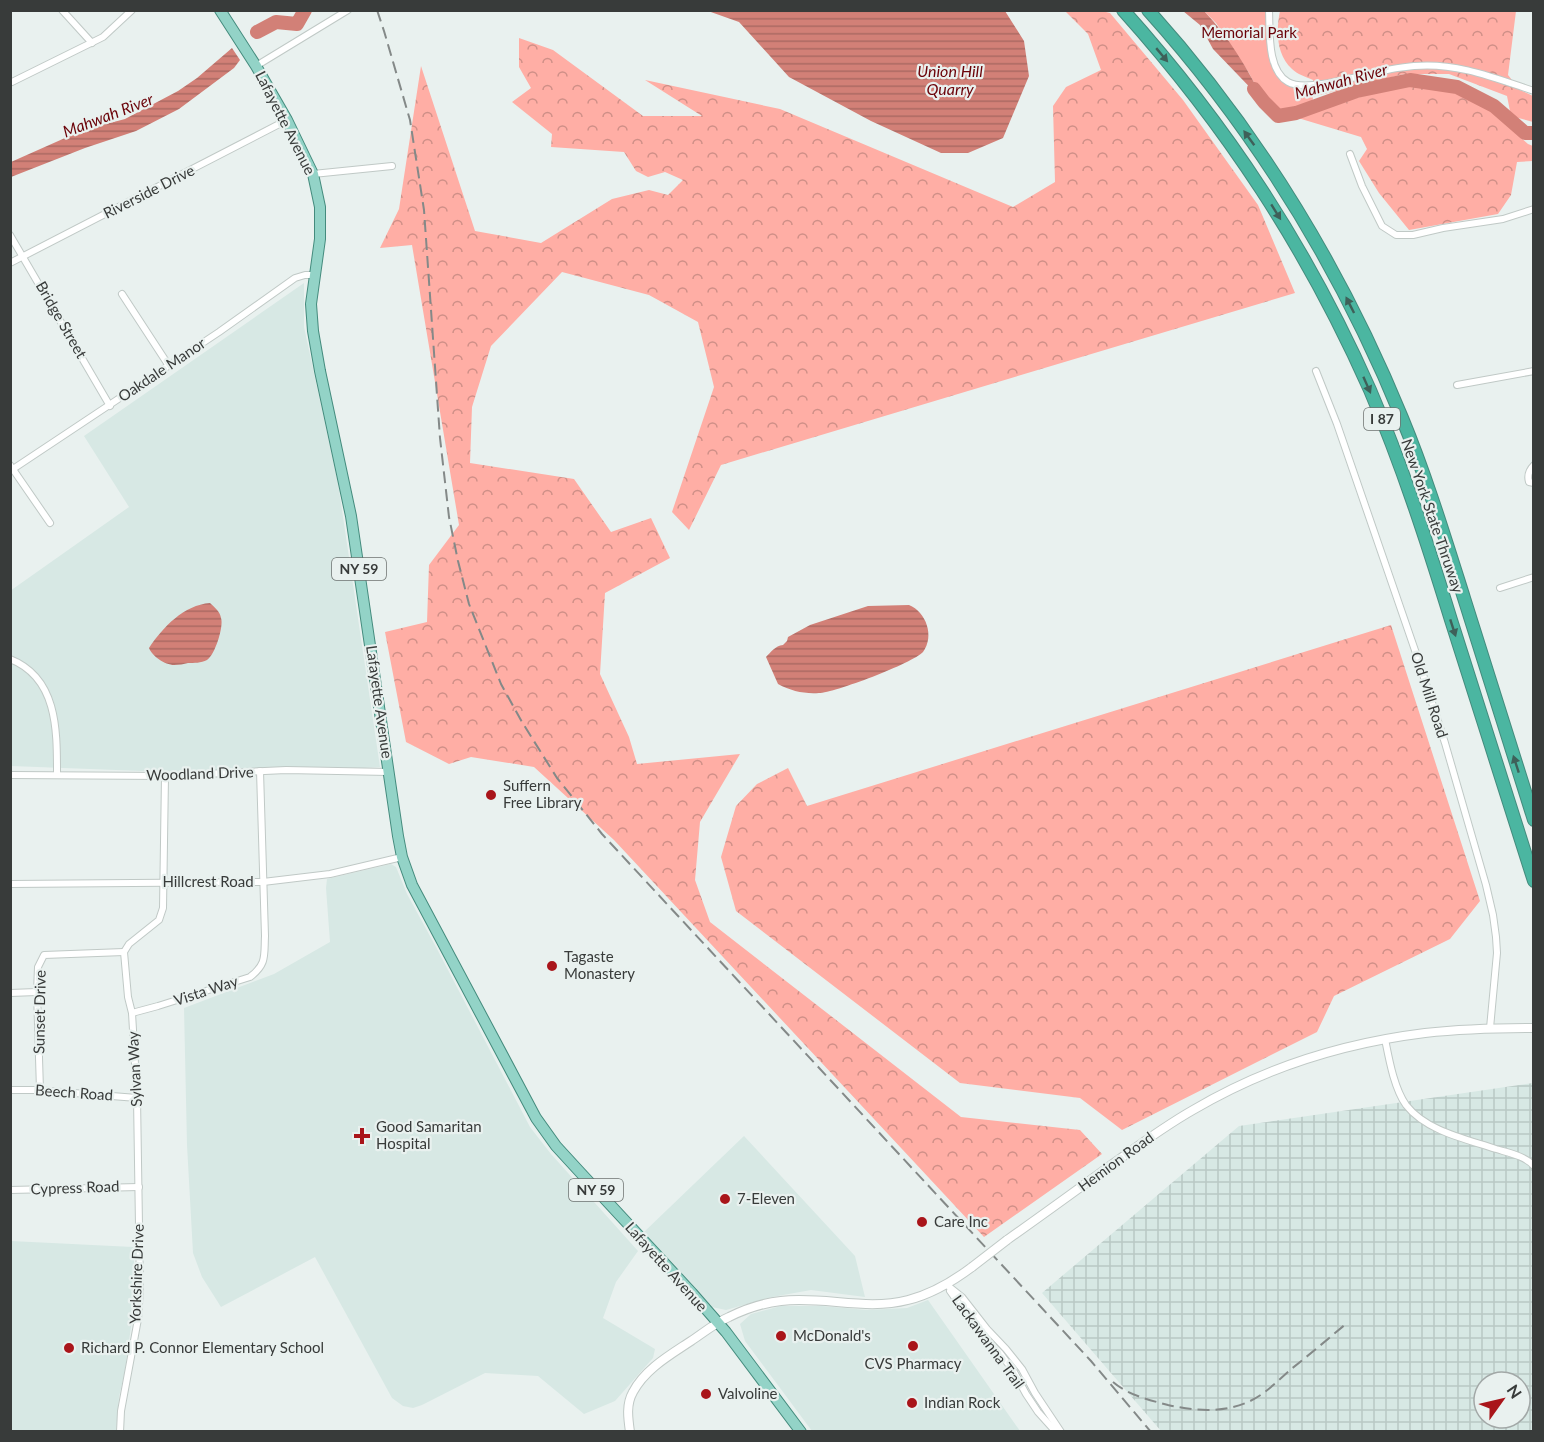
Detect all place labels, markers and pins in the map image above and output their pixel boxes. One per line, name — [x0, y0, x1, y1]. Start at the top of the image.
place label: Suffern Free Library — [503, 776, 582, 811]
marker: Suffern Free Library — [484, 788, 498, 802]
place label: Tagaste Monastery — [564, 947, 635, 982]
marker: Tagaste Monastery — [545, 959, 559, 973]
place label: Good Samaritan Hospital — [376, 1117, 482, 1152]
marker: Good Samaritan Hospital — [353, 1127, 371, 1145]
place label: 7-Eleven — [737, 1189, 795, 1207]
marker: 7-Eleven — [718, 1192, 732, 1206]
place label: Care Inc — [934, 1212, 988, 1230]
marker: Care Inc — [915, 1215, 929, 1229]
place label: McDonald's — [793, 1326, 871, 1344]
marker: McDonald's — [774, 1329, 788, 1343]
place label: Richard P. Connor Elementary School — [81, 1338, 324, 1356]
marker: CVS Pharmacy — [906, 1339, 920, 1353]
marker: Richard P. Connor Elementary School — [62, 1341, 76, 1355]
place label: CVS Pharmacy — [865, 1354, 962, 1372]
place label: Valvoline — [718, 1384, 778, 1402]
marker: Valvoline — [699, 1387, 713, 1401]
place label: Indian Rock — [924, 1393, 1001, 1411]
marker: Indian Rock — [905, 1396, 919, 1410]

